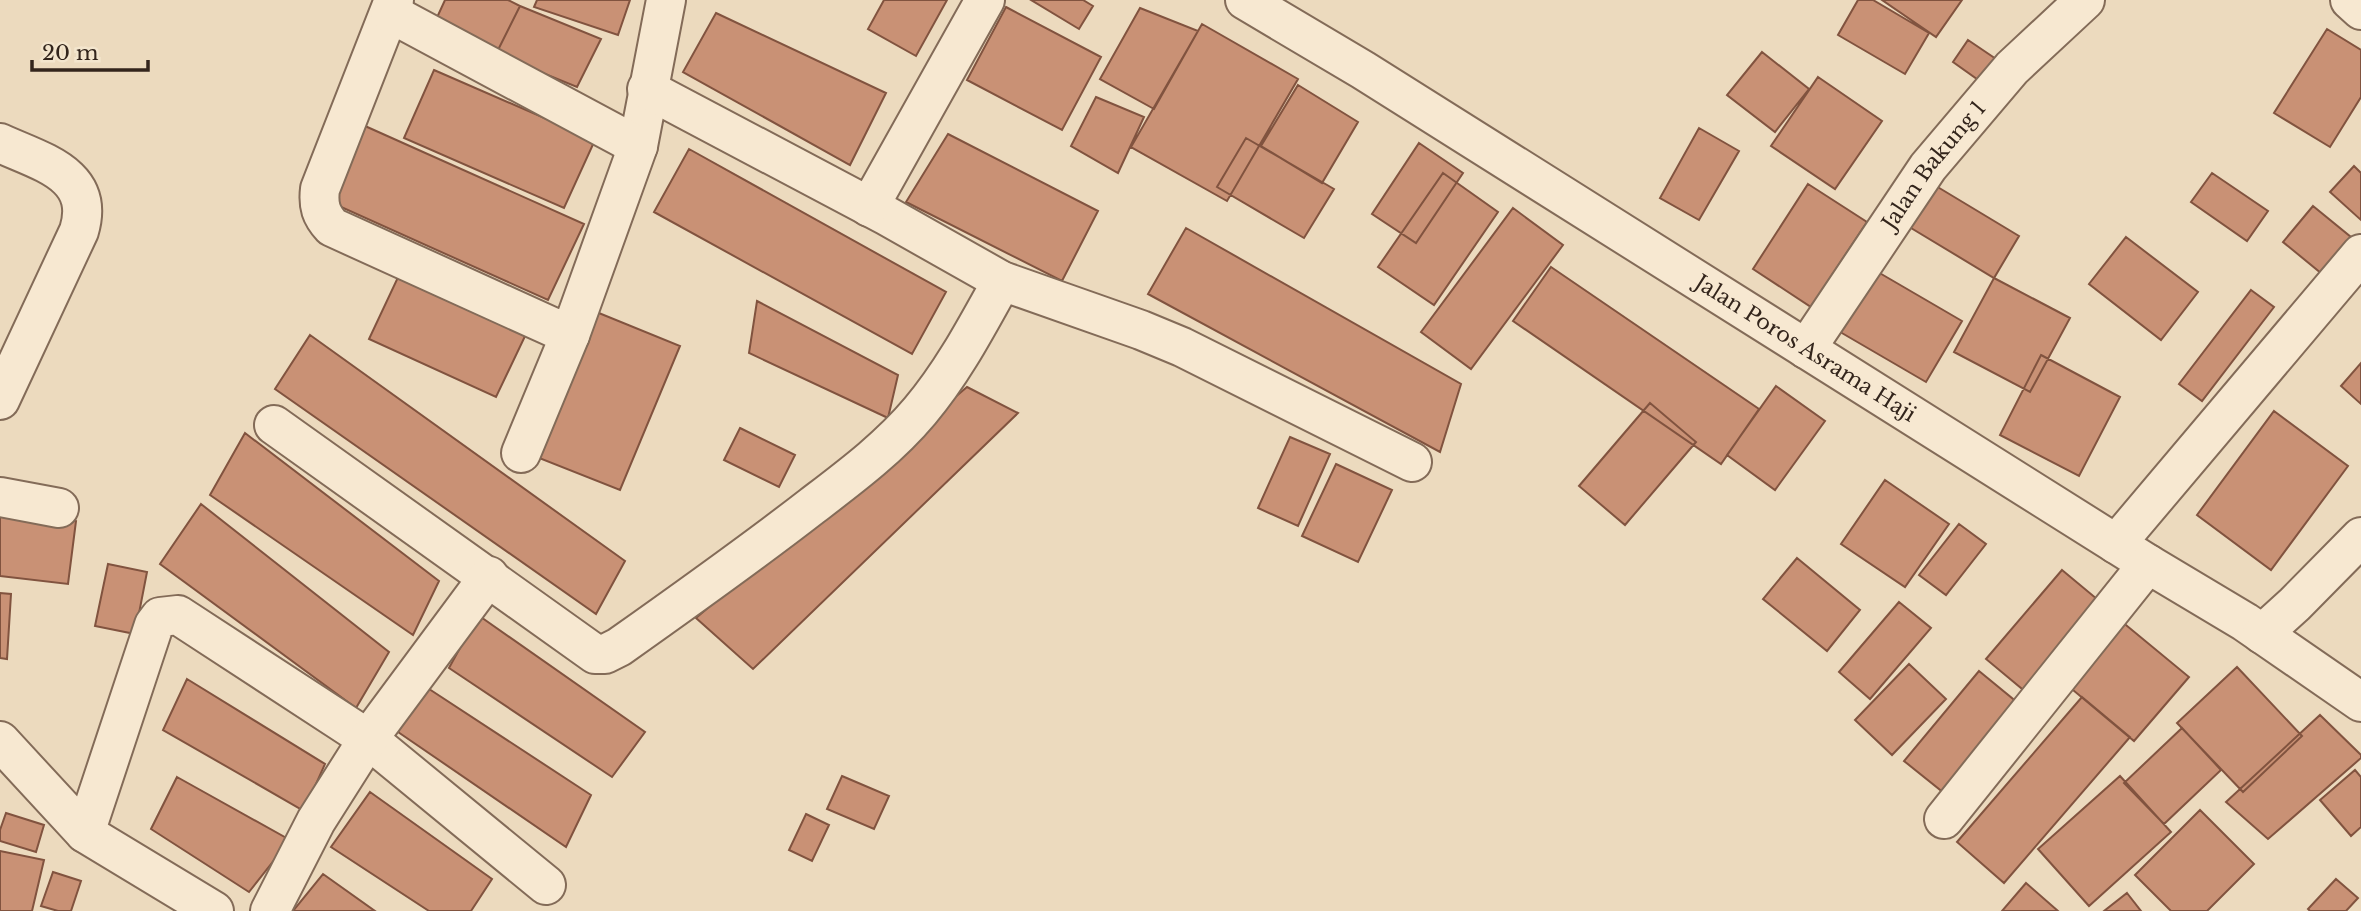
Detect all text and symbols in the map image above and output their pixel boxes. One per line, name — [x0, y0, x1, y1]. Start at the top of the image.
scale bar — [32, 28, 147, 72]
text: 20 m — [42, 40, 99, 66]
street label: Jalan Bakung 1 — [1875, 96, 1991, 237]
street label: Jalan Poros Asrama Haji — [1688, 268, 1921, 428]

